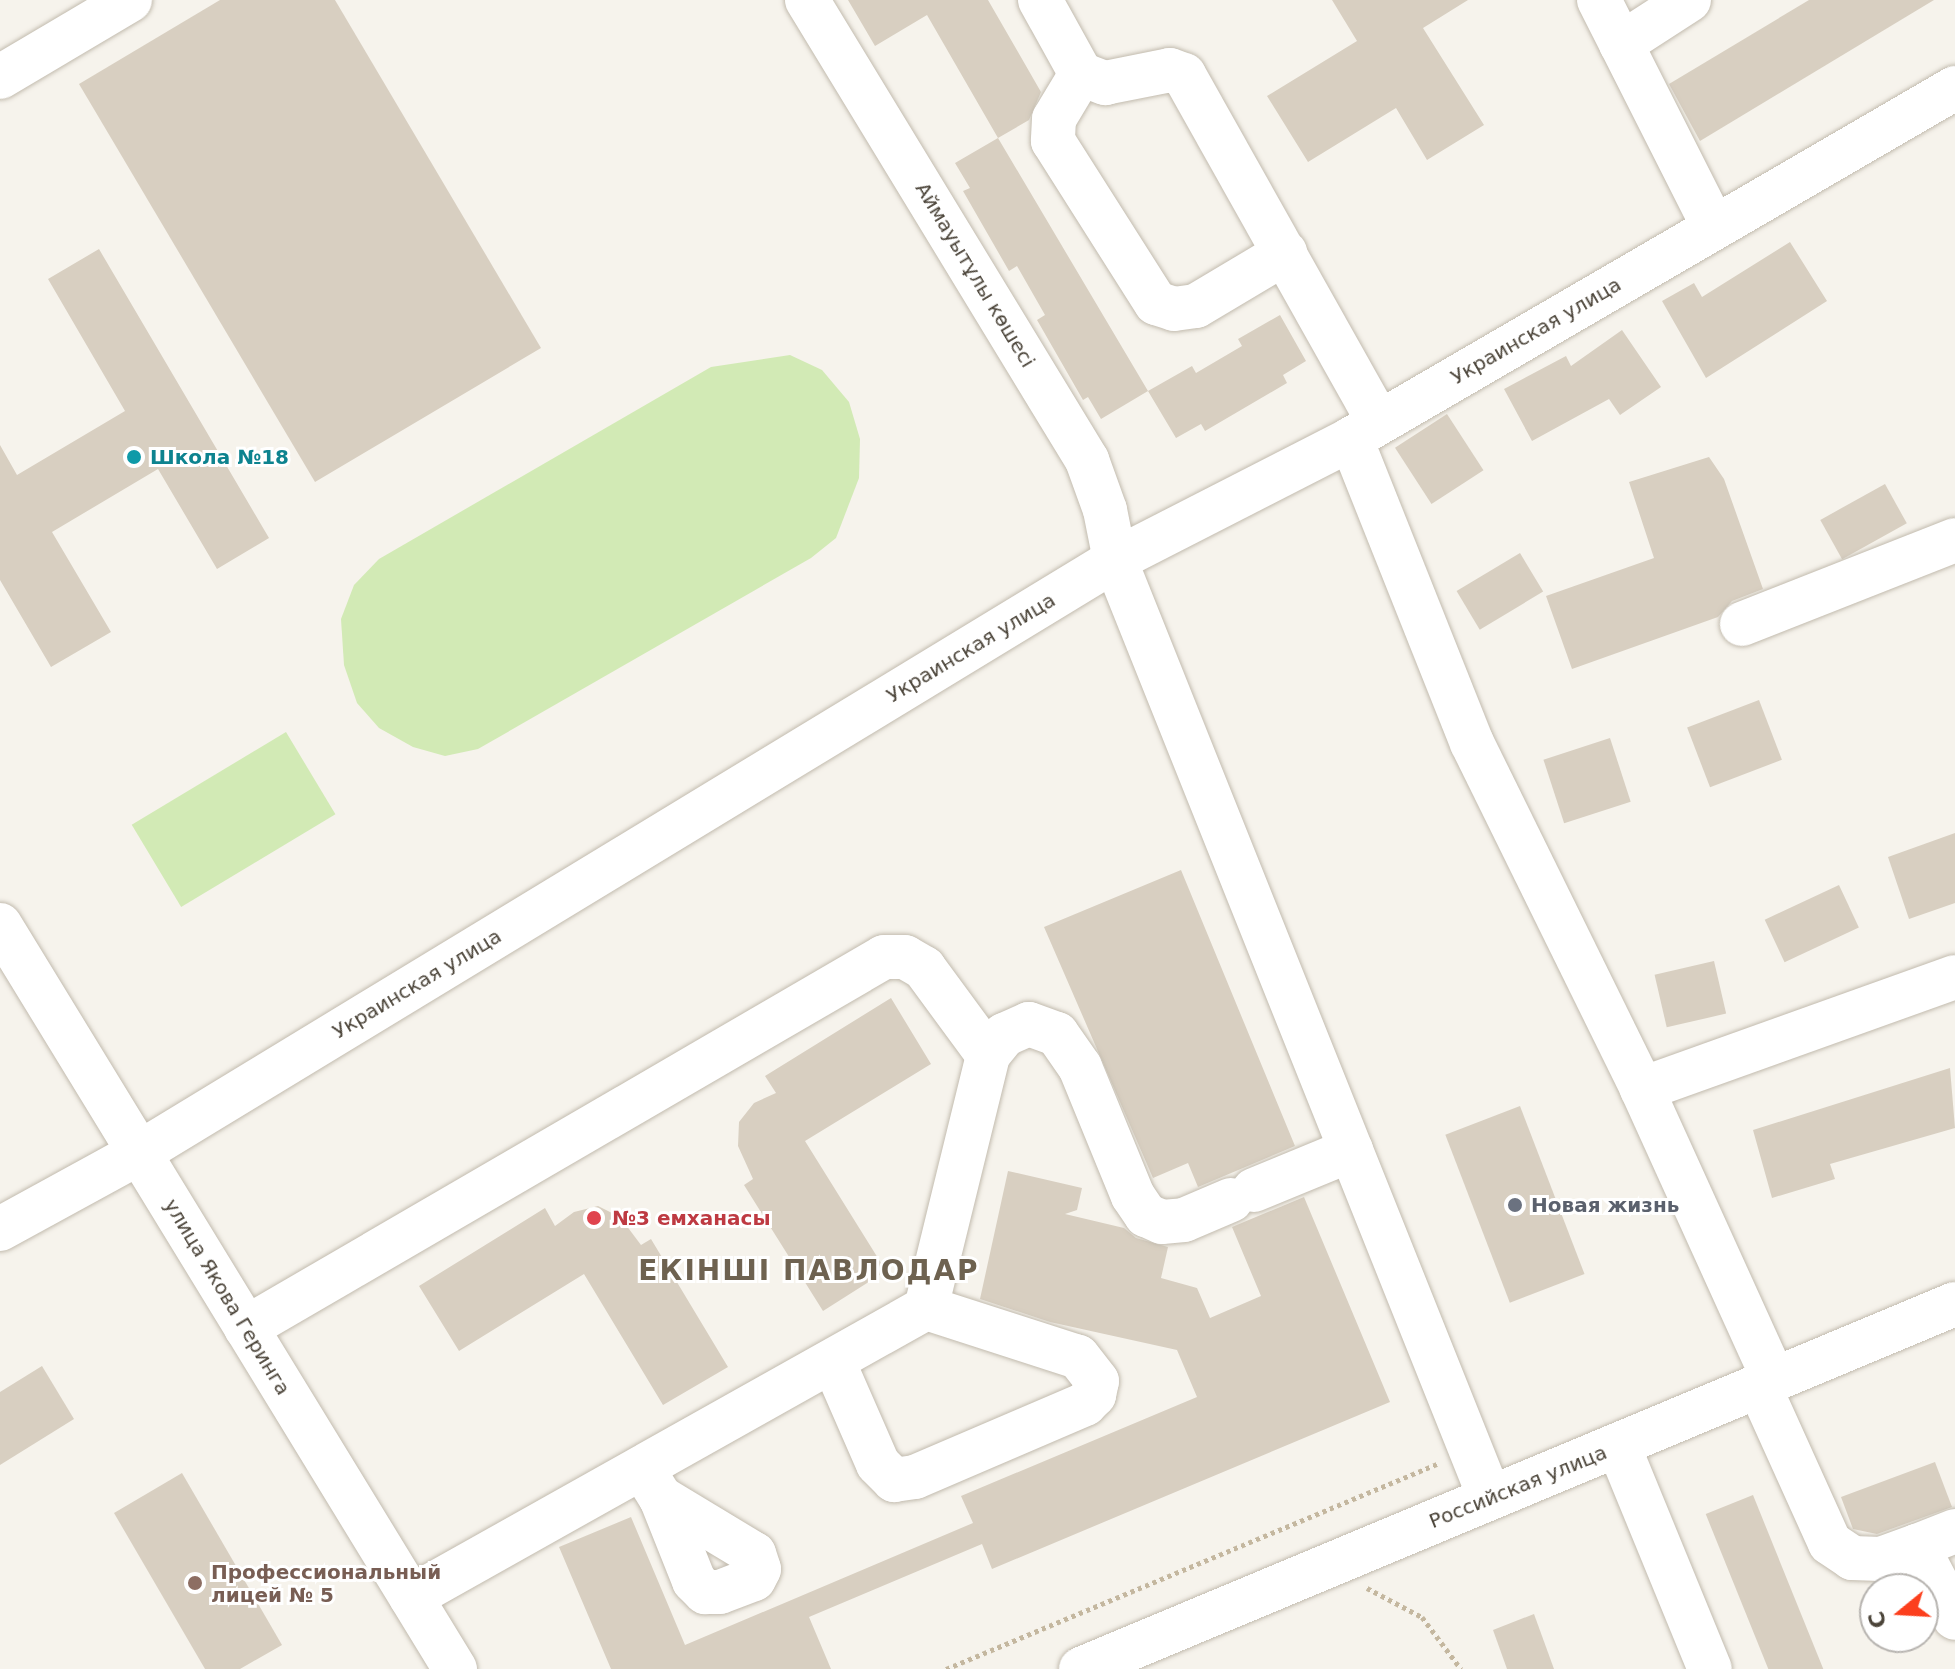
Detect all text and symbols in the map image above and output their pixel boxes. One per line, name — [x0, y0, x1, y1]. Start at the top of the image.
street label: Аймауытұлы көшесі — [910, 178, 1040, 372]
street label: Украинская улица — [1447, 272, 1625, 390]
place label: Школа №18 — [150, 445, 289, 469]
marker: Школа №18 — [125, 448, 143, 466]
street label: Украинская улица — [882, 588, 1060, 708]
street label: Украинская улица — [328, 924, 506, 1044]
place label: Новая жизнь — [1531, 1193, 1679, 1217]
street label: улица Якова Геринга — [159, 1195, 295, 1399]
marker: Новая жизнь — [1506, 1196, 1524, 1214]
place label: №3 емханасы — [612, 1206, 771, 1230]
marker: №3 емханасы — [583, 1207, 605, 1229]
district label: ЕКІНШІ ПАВЛОДАР — [638, 1254, 980, 1288]
street label: Российская улица — [1426, 1440, 1610, 1534]
place label: Профессиональный лицей № 5 — [211, 1560, 441, 1607]
north arrow — [1859, 1573, 1939, 1653]
marker: Профессиональный лицей № 5 — [186, 1574, 204, 1592]
text: С — [1863, 1608, 1892, 1631]

